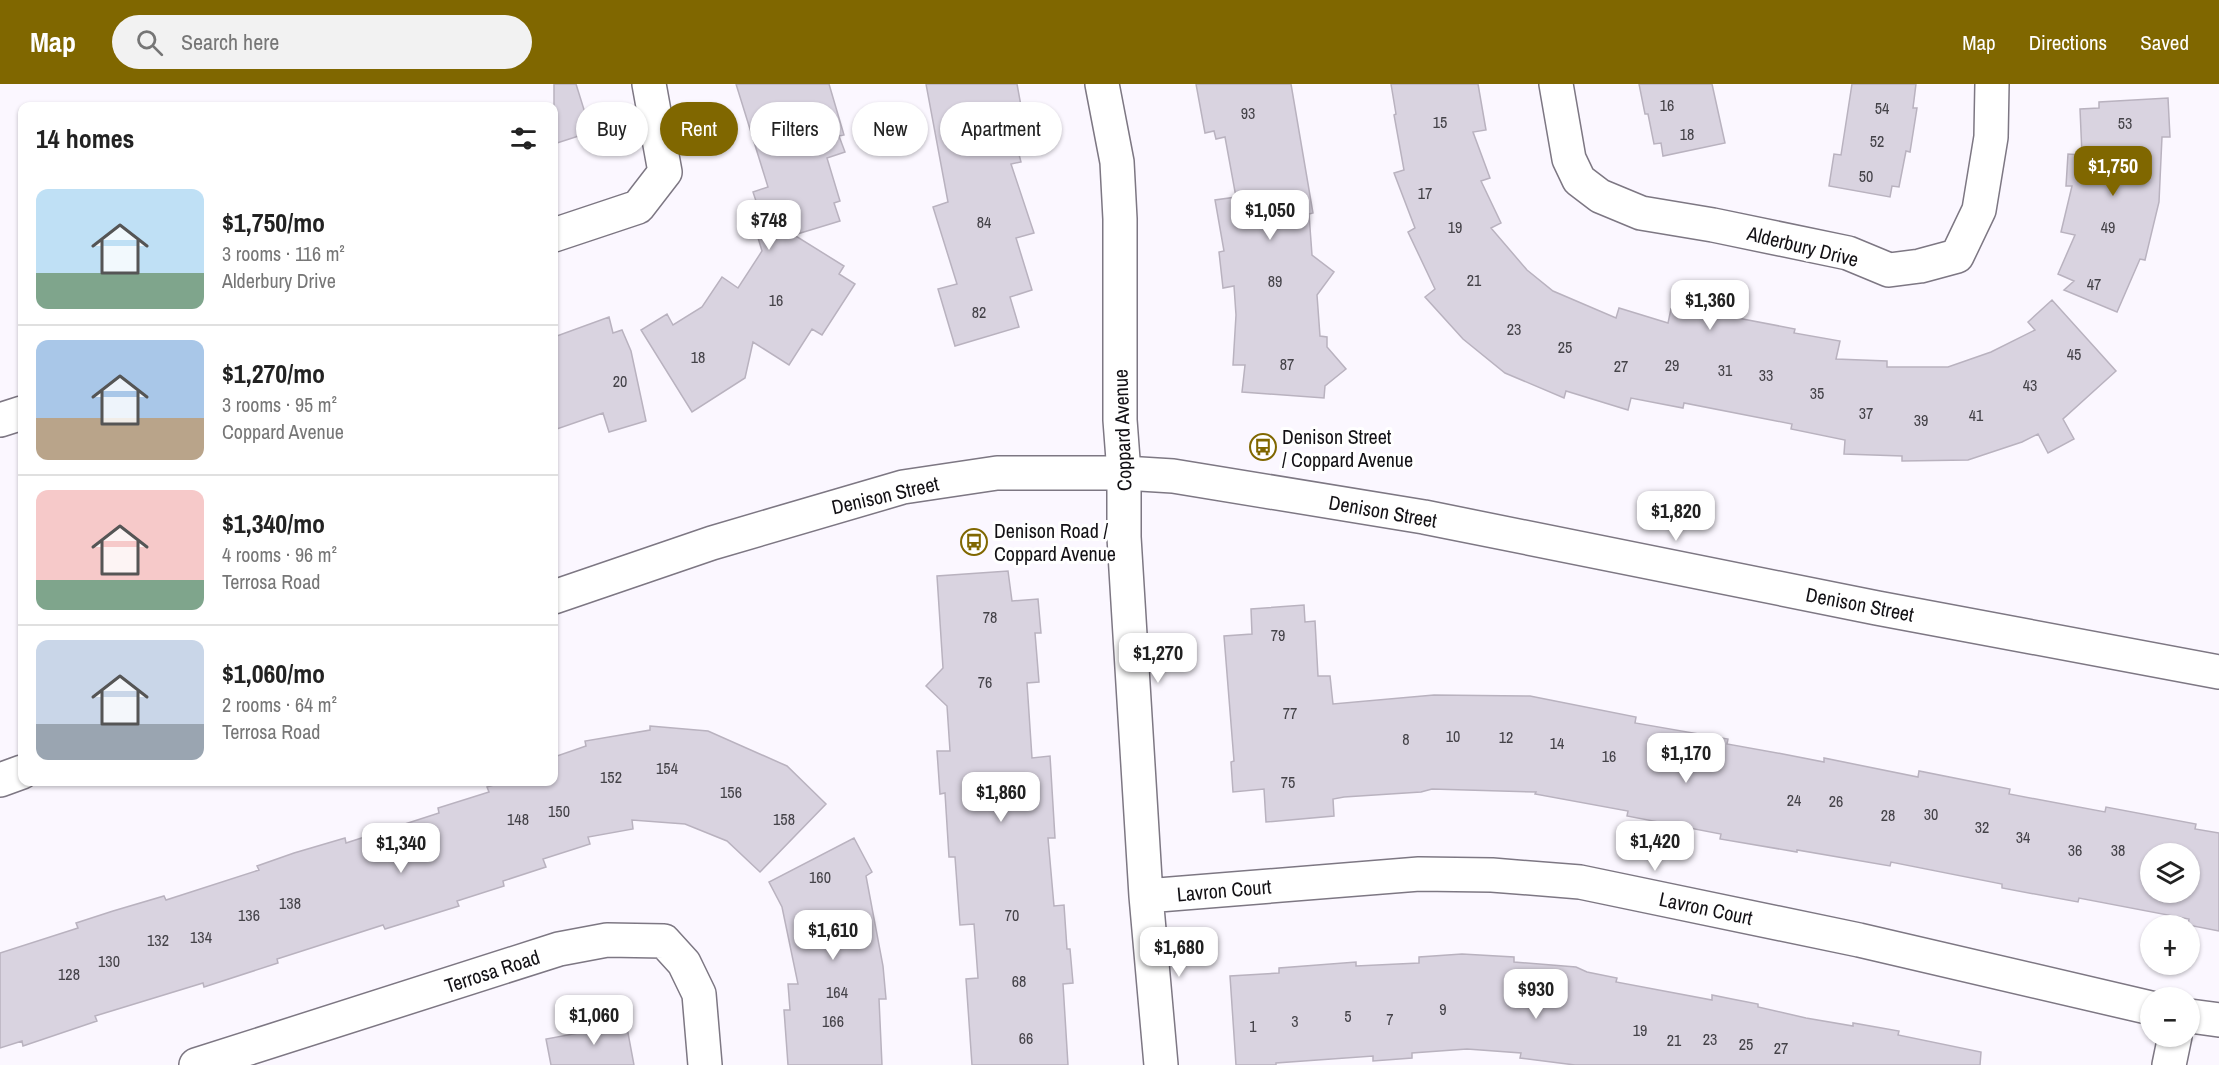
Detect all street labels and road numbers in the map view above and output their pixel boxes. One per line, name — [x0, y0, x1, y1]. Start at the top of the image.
street label: Alderbury Drive — [1743, 219, 1862, 273]
street label: Coppard Avenue — [1106, 369, 1138, 491]
street label: Denison Street — [829, 469, 942, 520]
street label: Denison Street — [1327, 488, 1440, 534]
street label: Denison Street — [1804, 580, 1917, 628]
street label: Lavron Court — [1176, 872, 1273, 908]
street label: Lavron Court — [1657, 885, 1756, 931]
street label: Terrosa Road — [441, 943, 543, 999]

